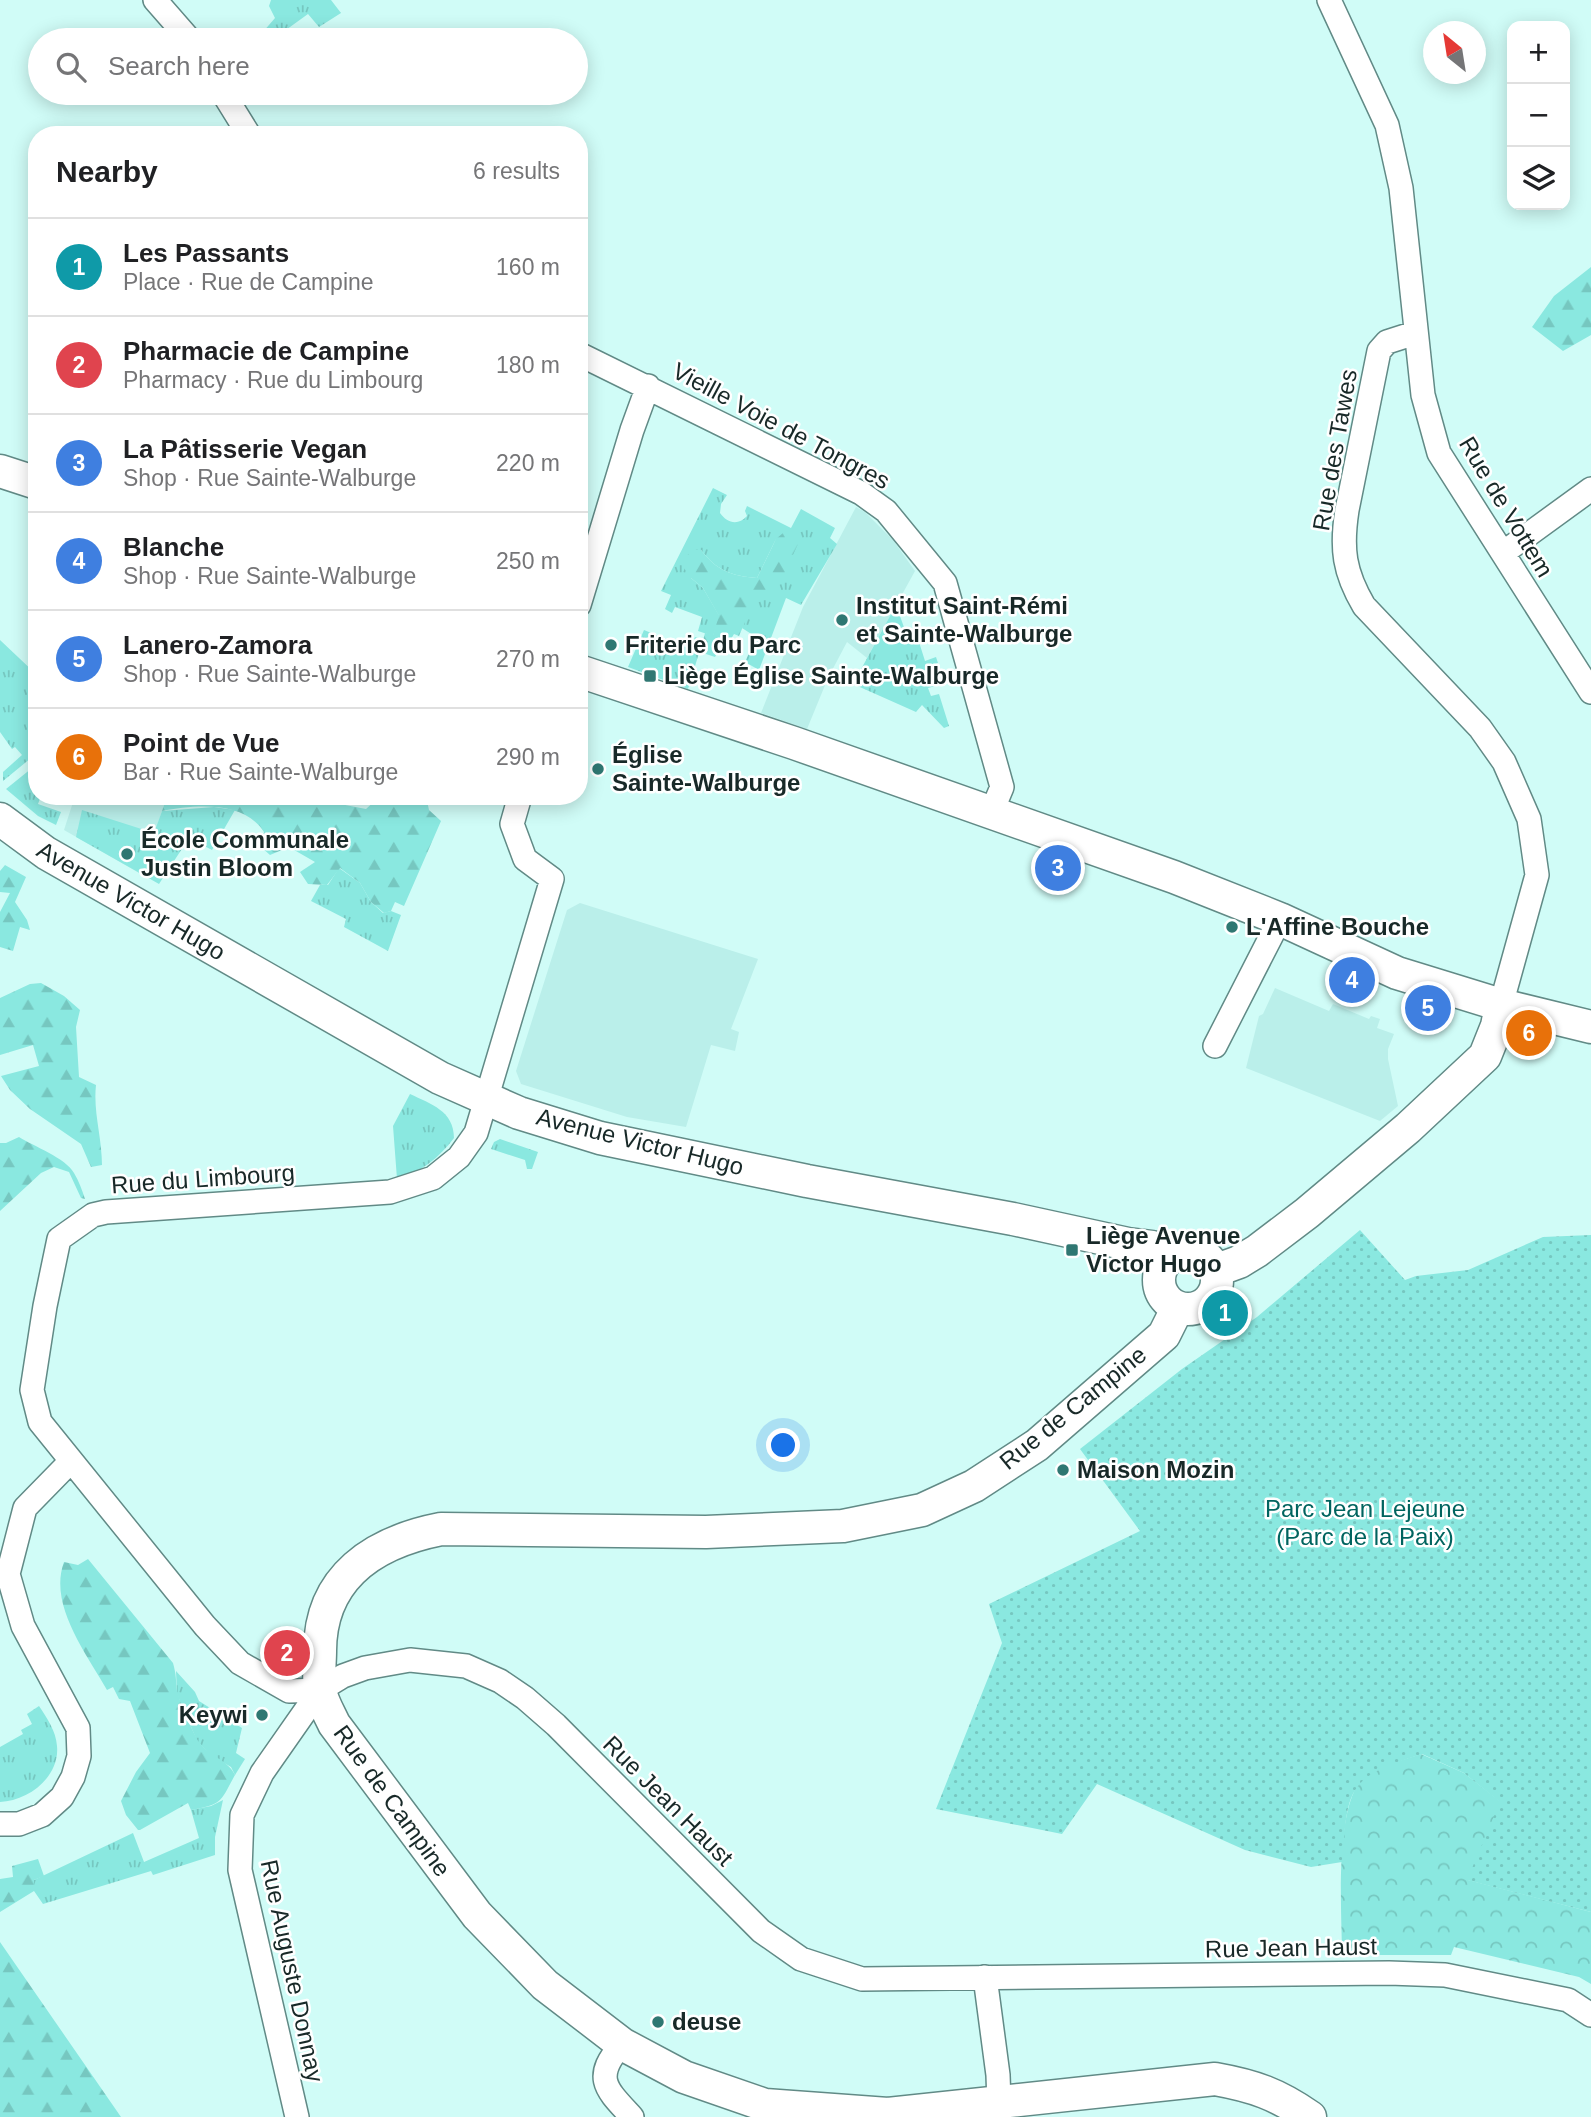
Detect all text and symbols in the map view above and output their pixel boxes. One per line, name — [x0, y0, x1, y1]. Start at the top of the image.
north arrow — [1423, 21, 1486, 84]
map controls — [1507, 21, 1570, 210]
button: + — [1507, 21, 1570, 84]
search box — [28, 28, 588, 105]
icon: search — [52, 48, 90, 86]
text: Search here — [108, 51, 250, 81]
button: − — [1507, 84, 1570, 147]
button: layers — [1507, 147, 1570, 210]
text: Nearby — [56, 155, 158, 188]
text: 6 results — [473, 158, 560, 184]
text: Les Passants — [123, 238, 289, 268]
text: 1 — [73, 254, 85, 280]
text: 160 m — [496, 254, 560, 280]
text: Place · Rue de Campine — [123, 269, 374, 295]
text: Pharmacie de Campine — [123, 336, 409, 366]
text: 2 — [73, 352, 85, 378]
text: 180 m — [496, 352, 560, 378]
street label: Vieille Voie de Tongres — [668, 357, 894, 494]
text: Pharmacy · Rue du Limbourg — [123, 367, 423, 393]
street label: Rue des Tawes — [1307, 367, 1362, 533]
street label: Rue de Vottem — [1454, 432, 1559, 582]
text: La Pâtisserie Vegan — [123, 434, 367, 464]
text: 3 — [73, 450, 85, 476]
text: 220 m — [496, 450, 560, 476]
text: Shop · Rue Sainte-Walburge — [123, 465, 416, 491]
text: Blanche — [123, 532, 224, 562]
text: 4 — [73, 548, 85, 574]
text: 250 m — [496, 548, 560, 574]
text: Shop · Rue Sainte-Walburge — [123, 563, 416, 589]
place label: Institut Saint-Rémi et Sainte-Walburge — [856, 592, 1072, 647]
marker: Institut Saint-Rémi et Sainte-Walburge — [834, 612, 850, 628]
text: Lanero-Zamora — [123, 630, 312, 660]
place label: Friterie du Parc — [625, 631, 801, 658]
marker: Friterie du Parc — [603, 637, 619, 653]
text: 5 — [73, 646, 85, 672]
text: 270 m — [496, 646, 560, 672]
text: Shop · Rue Sainte-Walburge — [123, 661, 416, 687]
place label: Liège Église Sainte-Walburge — [664, 662, 999, 689]
marker: Liège Église Sainte-Walburge — [642, 668, 658, 684]
text: Point de Vue — [123, 728, 280, 758]
place label: Église Sainte-Walburge — [612, 741, 800, 796]
text: 6 — [73, 744, 85, 770]
text: 290 m — [496, 744, 560, 770]
text: Bar · Rue Sainte-Walburge — [123, 759, 398, 785]
marker: Église Sainte-Walburge — [590, 761, 606, 777]
place label: École Communale Justin Bloom — [141, 826, 349, 881]
street label: Avenue Victor Hugo — [32, 836, 230, 965]
pin: 3 — [1035, 842, 1081, 894]
marker: École Communale Justin Bloom — [119, 846, 135, 862]
place label: L'Affine Bouche — [1246, 913, 1429, 940]
marker: L'Affine Bouche — [1224, 919, 1240, 935]
pin: 4 — [1329, 954, 1375, 1006]
pin: 5 — [1405, 982, 1451, 1034]
pin: 6 — [1506, 1007, 1552, 1059]
street label: Avenue Victor Hugo — [534, 1103, 747, 1180]
street label: Rue du Limbourg — [110, 1159, 296, 1198]
place label: Liège Avenue Victor Hugo — [1086, 1222, 1240, 1277]
marker: Liège Avenue Victor Hugo — [1064, 1242, 1080, 1258]
pin: 1 — [1202, 1287, 1248, 1339]
street label: Rue de Campine — [994, 1340, 1151, 1475]
your location — [766, 1428, 800, 1462]
place label: Maison Mozin — [1077, 1456, 1234, 1483]
marker: Maison Mozin — [1055, 1462, 1071, 1478]
park label: Parc Jean Lejeune (Parc de la Paix) — [1265, 1495, 1465, 1550]
pin: 2 — [264, 1627, 310, 1679]
place label: Keywi — [179, 1701, 248, 1728]
marker: Keywi — [254, 1707, 270, 1723]
street label: Rue de Campine — [329, 1720, 456, 1881]
street label: Rue Jean Haust — [598, 1730, 739, 1871]
street label: Rue Auguste Donnay — [256, 1857, 329, 2085]
street label: Rue Jean Haust — [1205, 1932, 1378, 1962]
place label: deuse — [672, 2008, 741, 2035]
marker: deuse — [650, 2014, 666, 2030]

